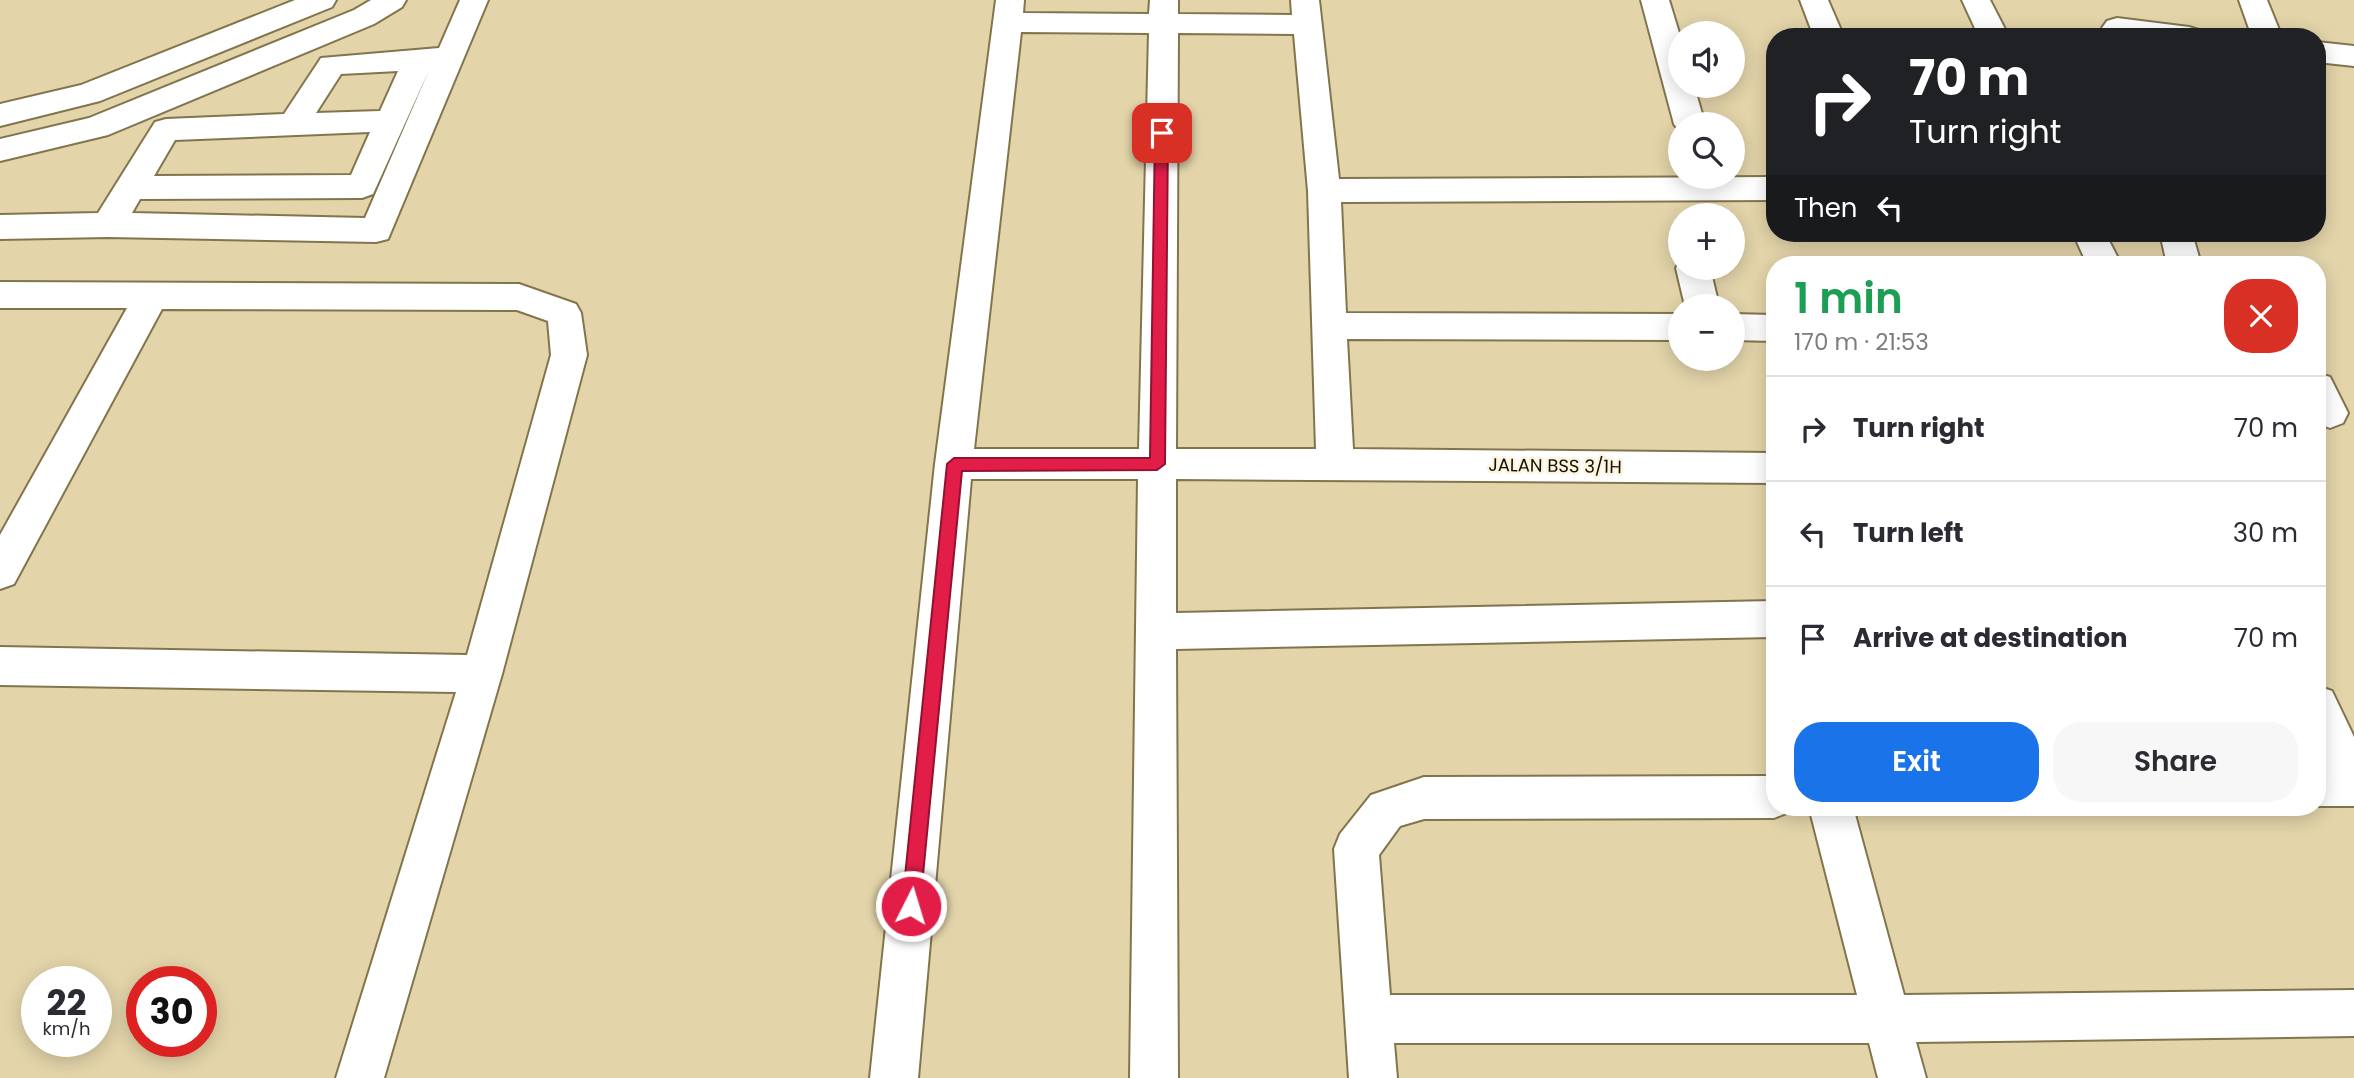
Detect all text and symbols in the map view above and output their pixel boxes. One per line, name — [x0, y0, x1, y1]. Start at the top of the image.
map controls — [1668, 21, 1745, 371]
button: sound — [1668, 21, 1745, 98]
text: 70 m — [1909, 44, 2029, 112]
icon: right — [1794, 56, 1885, 147]
pin — [1132, 103, 1192, 163]
text: Turn right — [1909, 109, 2061, 154]
button: search — [1668, 112, 1745, 189]
icon: arrive — [1143, 114, 1181, 152]
icon: left — [1871, 189, 1909, 227]
text: Then — [1794, 190, 1857, 226]
button: + — [1668, 203, 1745, 280]
text: 1 min — [1794, 269, 1903, 328]
button: close — [2224, 279, 2298, 353]
button: − — [1668, 294, 1745, 371]
text: 170 m · 21:53 — [1794, 326, 1929, 358]
icon: right — [1794, 410, 1832, 448]
text: Turn right — [1853, 410, 1985, 446]
text: 70 m — [2234, 410, 2298, 446]
street label: JALAN BSS 3/1H — [1488, 452, 1622, 479]
icon: left — [1794, 515, 1832, 553]
text: Turn left — [1853, 515, 1964, 551]
text: 30 m — [2233, 515, 2298, 551]
icon: arrive — [1794, 620, 1832, 658]
text: Arrive at destination — [1853, 620, 2128, 656]
text: 70 m — [2234, 620, 2298, 656]
button: Exit — [1794, 722, 2039, 802]
button: Share — [2053, 722, 2298, 802]
position arrow — [874, 869, 948, 943]
speed limit sign: 30 — [126, 966, 217, 1057]
text: 22 — [47, 978, 86, 1027]
text: km/h — [43, 1016, 90, 1041]

